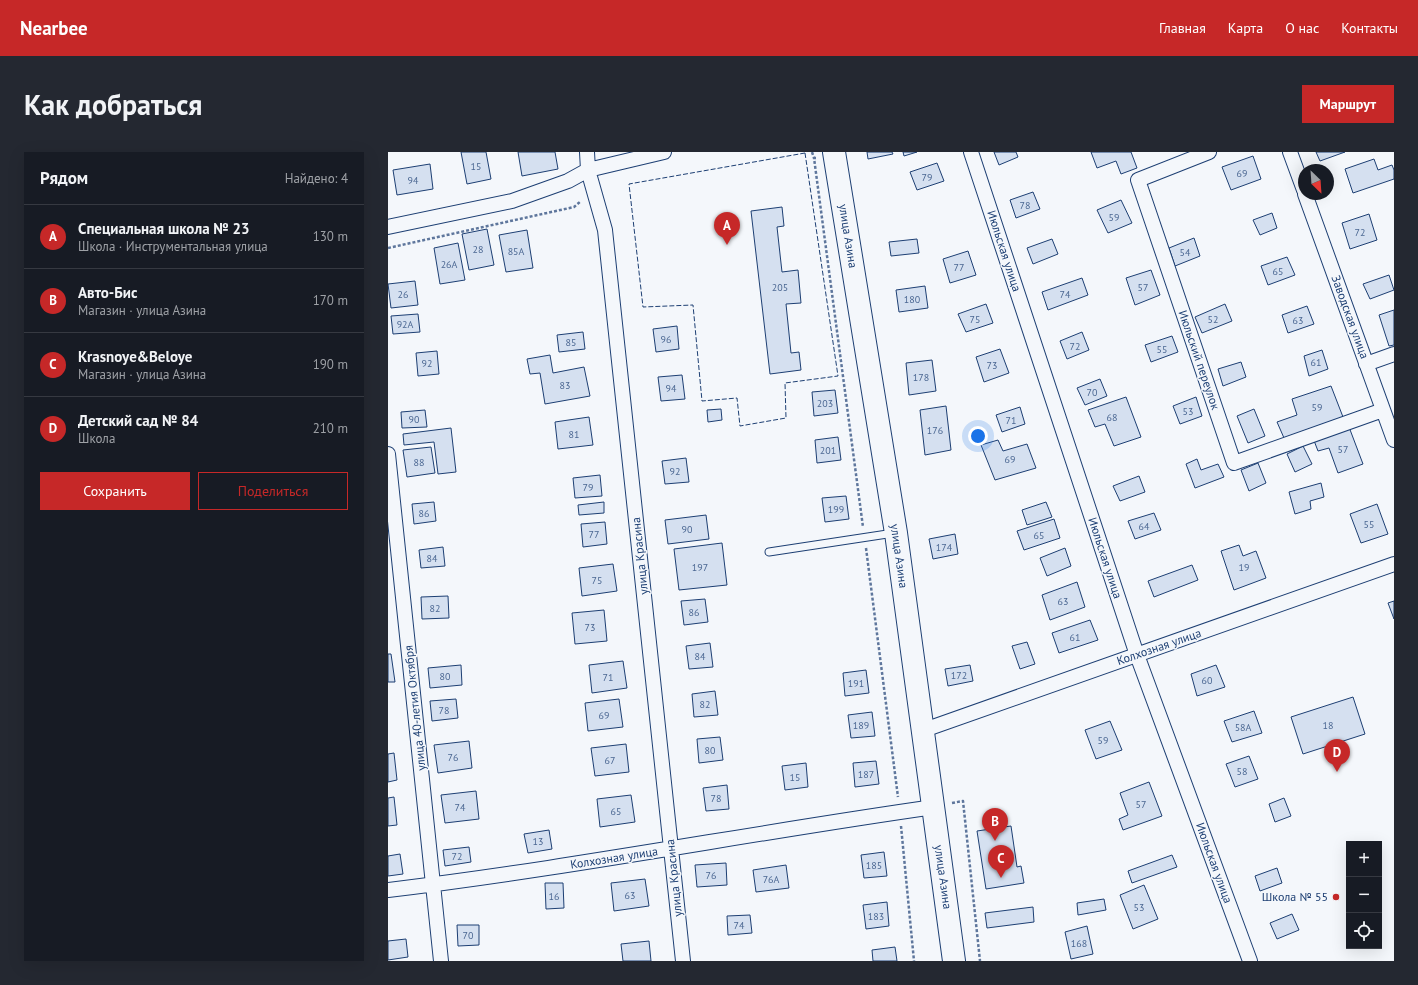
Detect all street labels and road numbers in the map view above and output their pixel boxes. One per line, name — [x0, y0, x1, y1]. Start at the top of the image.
street label: улица Азина — [836, 203, 861, 269]
street label: Июльская улица — [984, 208, 1025, 294]
street label: Заводская улица — [1328, 273, 1373, 361]
street label: Июльский переулок — [1175, 308, 1224, 412]
street label: Июльская улица — [1085, 515, 1126, 601]
street label: улица Красина — [628, 516, 651, 596]
street label: улица Азина — [888, 523, 911, 589]
street label: Колхозная улица — [1115, 625, 1203, 668]
street label: улица 40-летия Октября — [400, 645, 429, 772]
street label: Июльская улица — [1193, 820, 1236, 905]
street label: улица Красина — [662, 838, 685, 918]
street label: Колхозная улица — [569, 843, 659, 872]
street label: улица Азина — [932, 844, 955, 910]

